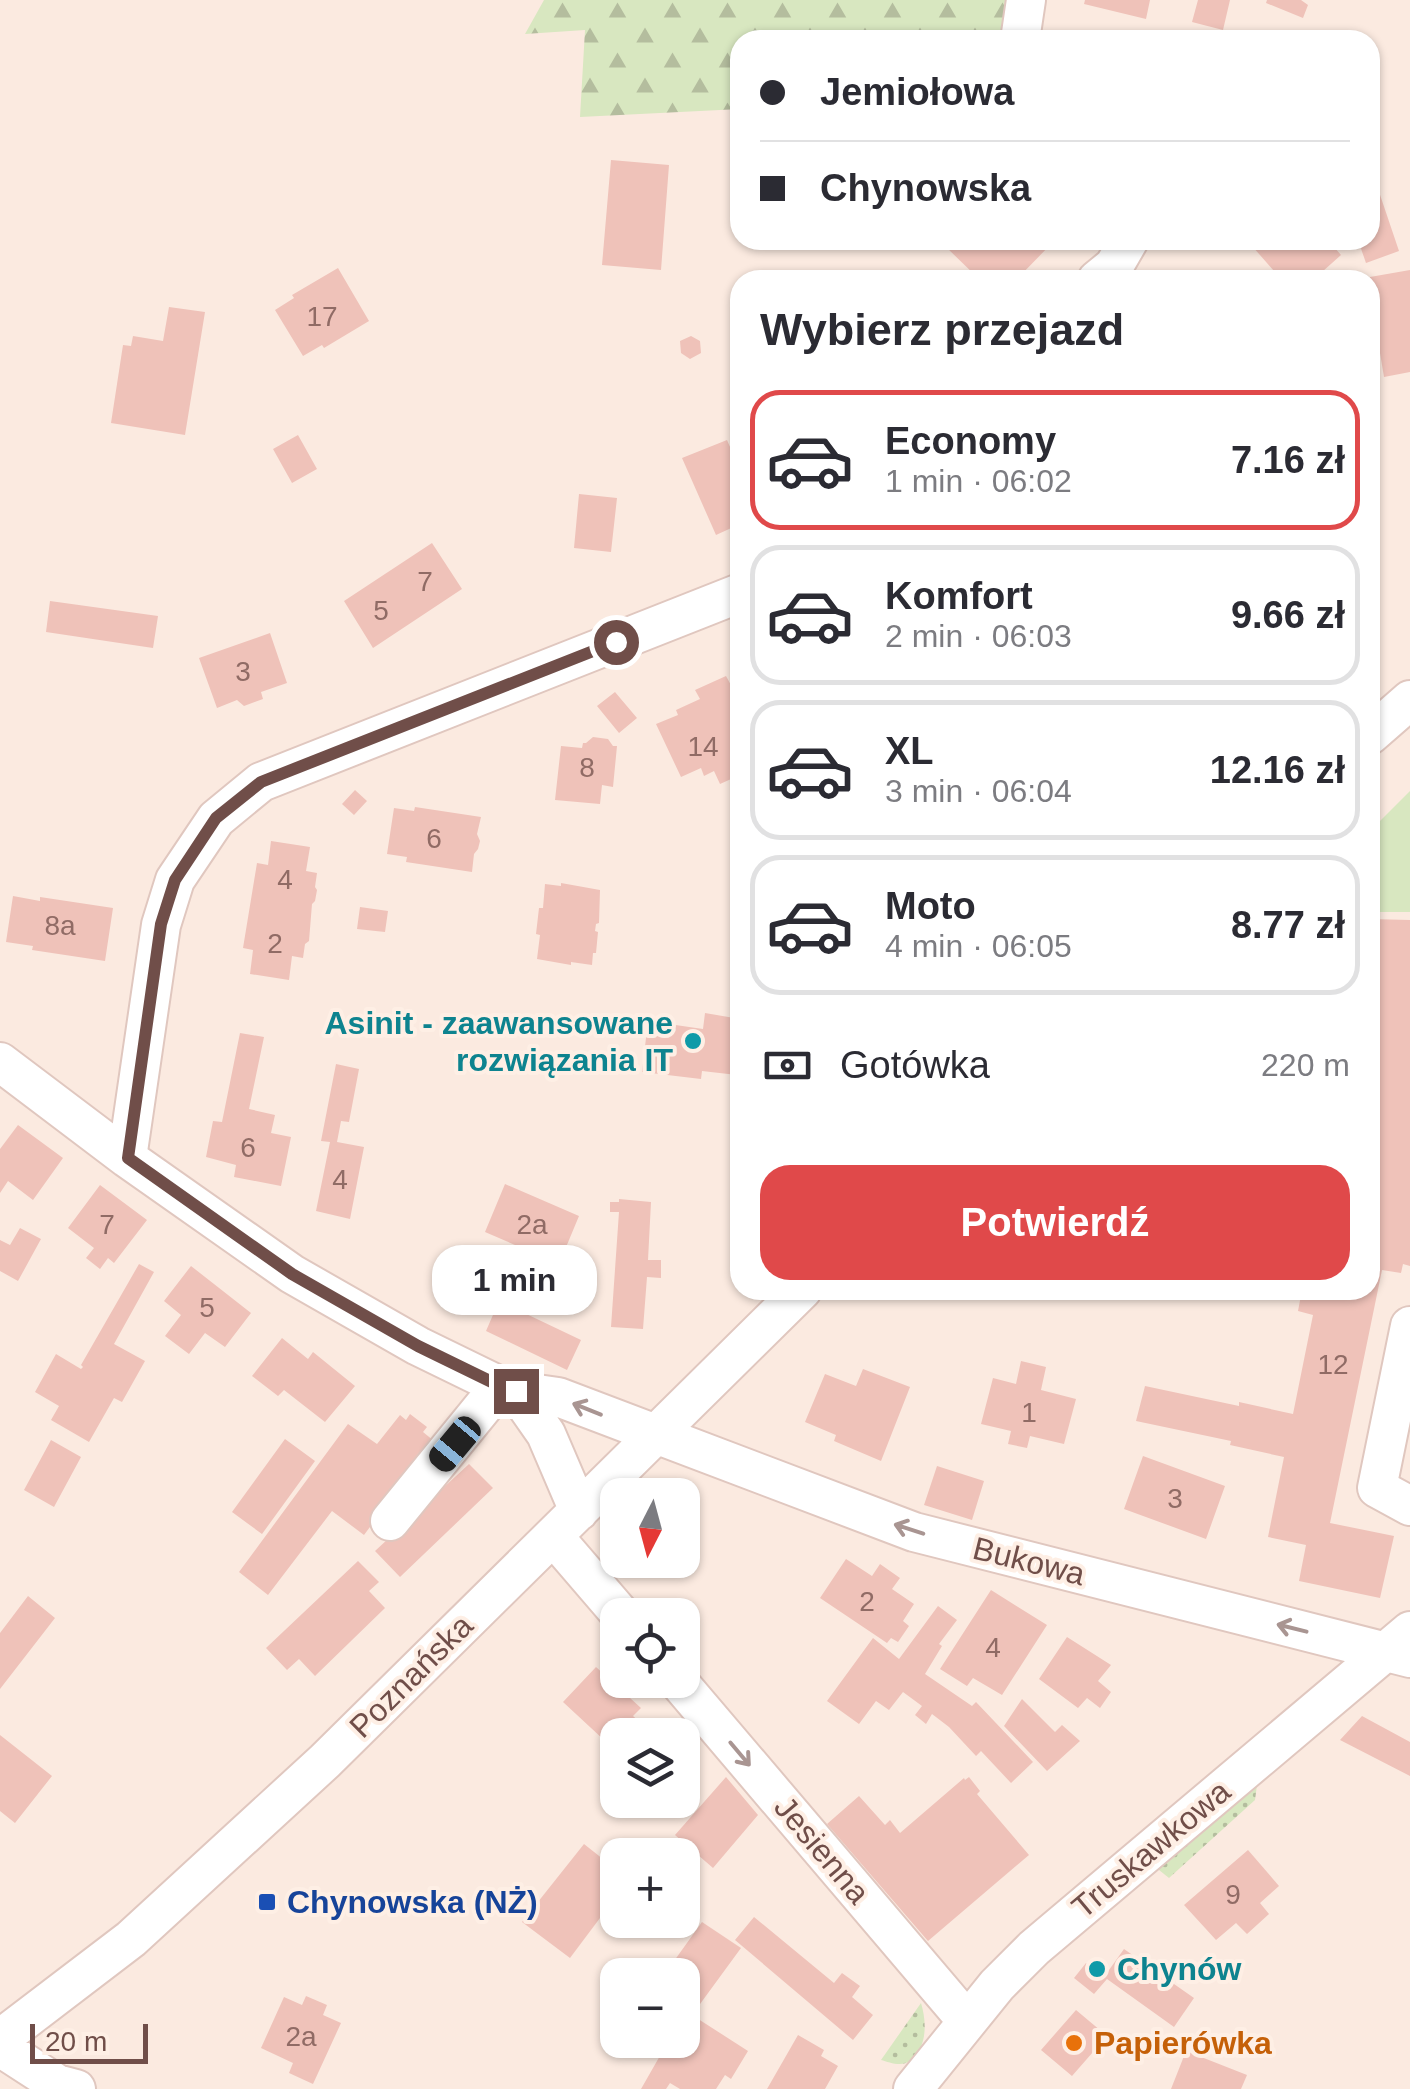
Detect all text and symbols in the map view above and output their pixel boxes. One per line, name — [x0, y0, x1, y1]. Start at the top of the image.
text: Jemiołowa — [820, 71, 1014, 113]
text: Chynowska — [820, 167, 1031, 209]
house number: 17 — [306, 301, 338, 332]
text: Wybierz przejazd — [760, 304, 1124, 355]
icon: car — [765, 415, 855, 505]
text: Economy — [885, 420, 1056, 462]
text: 7.16 zł — [1231, 439, 1345, 481]
text: 1 min · 06:02 — [885, 463, 1072, 499]
house number: 7 — [417, 566, 433, 597]
icon: car — [765, 570, 855, 660]
text: Komfort — [885, 575, 1033, 617]
text: 9.66 zł — [1231, 594, 1345, 636]
house number: 5 — [373, 595, 389, 626]
text: 2 min · 06:03 — [885, 618, 1072, 654]
route start — [594, 620, 639, 665]
house number: 3 — [235, 656, 251, 687]
icon: car — [765, 725, 855, 815]
text: XL — [885, 730, 934, 772]
house number: 14 — [687, 731, 719, 762]
text: 12.16 zł — [1210, 749, 1345, 791]
house number: 8 — [579, 752, 595, 783]
text: 3 min · 06:04 — [885, 773, 1072, 809]
house number: 6 — [426, 823, 442, 854]
house number: 4 — [277, 864, 293, 895]
icon: car — [765, 880, 855, 970]
text: Moto — [885, 885, 976, 927]
text: 8.77 zł — [1231, 904, 1345, 946]
house number: 8a — [44, 910, 76, 941]
house number: 2 — [267, 928, 283, 959]
text: 4 min · 06:05 — [885, 928, 1072, 964]
place label: Asinit - zaawansowane rozwiązania IT — [324, 1005, 673, 1078]
marker: Asinit - zaawansowane rozwiązania IT — [682, 1030, 704, 1052]
icon: cash — [760, 1038, 815, 1093]
text: Gotówka — [840, 1044, 990, 1086]
text: 220 m — [1261, 1047, 1350, 1083]
house number: 6 — [240, 1132, 256, 1163]
house number: 4 — [332, 1164, 348, 1195]
button: Potwierdź — [760, 1165, 1350, 1280]
house number: 7 — [99, 1209, 115, 1240]
house number: 2a — [516, 1209, 548, 1240]
callout: 1 min — [434, 1246, 598, 1316]
text: 1 min — [473, 1262, 556, 1298]
house number: 5 — [199, 1292, 215, 1323]
house number: 12 — [1317, 1349, 1349, 1380]
route end — [494, 1369, 539, 1414]
house number: 1 — [1021, 1397, 1037, 1428]
one-way arrow — [573, 1398, 603, 1416]
car — [424, 1411, 486, 1477]
north arrow — [600, 1478, 700, 1578]
map controls — [600, 1478, 700, 2058]
house number: 3 — [1167, 1483, 1183, 1514]
one-way arrow — [894, 1519, 926, 1537]
street label: Bukowa — [969, 1530, 1089, 1592]
house number: 2 — [859, 1586, 875, 1617]
button: locate — [600, 1598, 700, 1698]
street label: Poznańska — [342, 1607, 480, 1745]
one-way arrow — [1277, 1618, 1308, 1637]
house number: 4 — [985, 1632, 1001, 1663]
button: layers — [600, 1718, 700, 1818]
one-way arrow — [728, 1741, 751, 1766]
street label: Truskawkowa — [1065, 1773, 1237, 1925]
street label: Jesienna — [767, 1789, 877, 1911]
button: + — [600, 1838, 700, 1938]
house number: 9 — [1225, 1879, 1241, 1910]
place label: Chynowska (NŻ) — [287, 1884, 538, 1920]
marker: Chynowska (NŻ) — [256, 1891, 278, 1913]
place label: Chynów — [1117, 1951, 1242, 1987]
button: − — [600, 1958, 700, 2058]
marker: Chynów — [1086, 1958, 1108, 1980]
scale bar — [30, 2019, 148, 2064]
house number: 2a — [285, 2021, 317, 2052]
place label: Papierówka — [1094, 2025, 1272, 2061]
text: 20 m — [45, 2026, 107, 2057]
marker: Papierówka — [1063, 2032, 1085, 2054]

